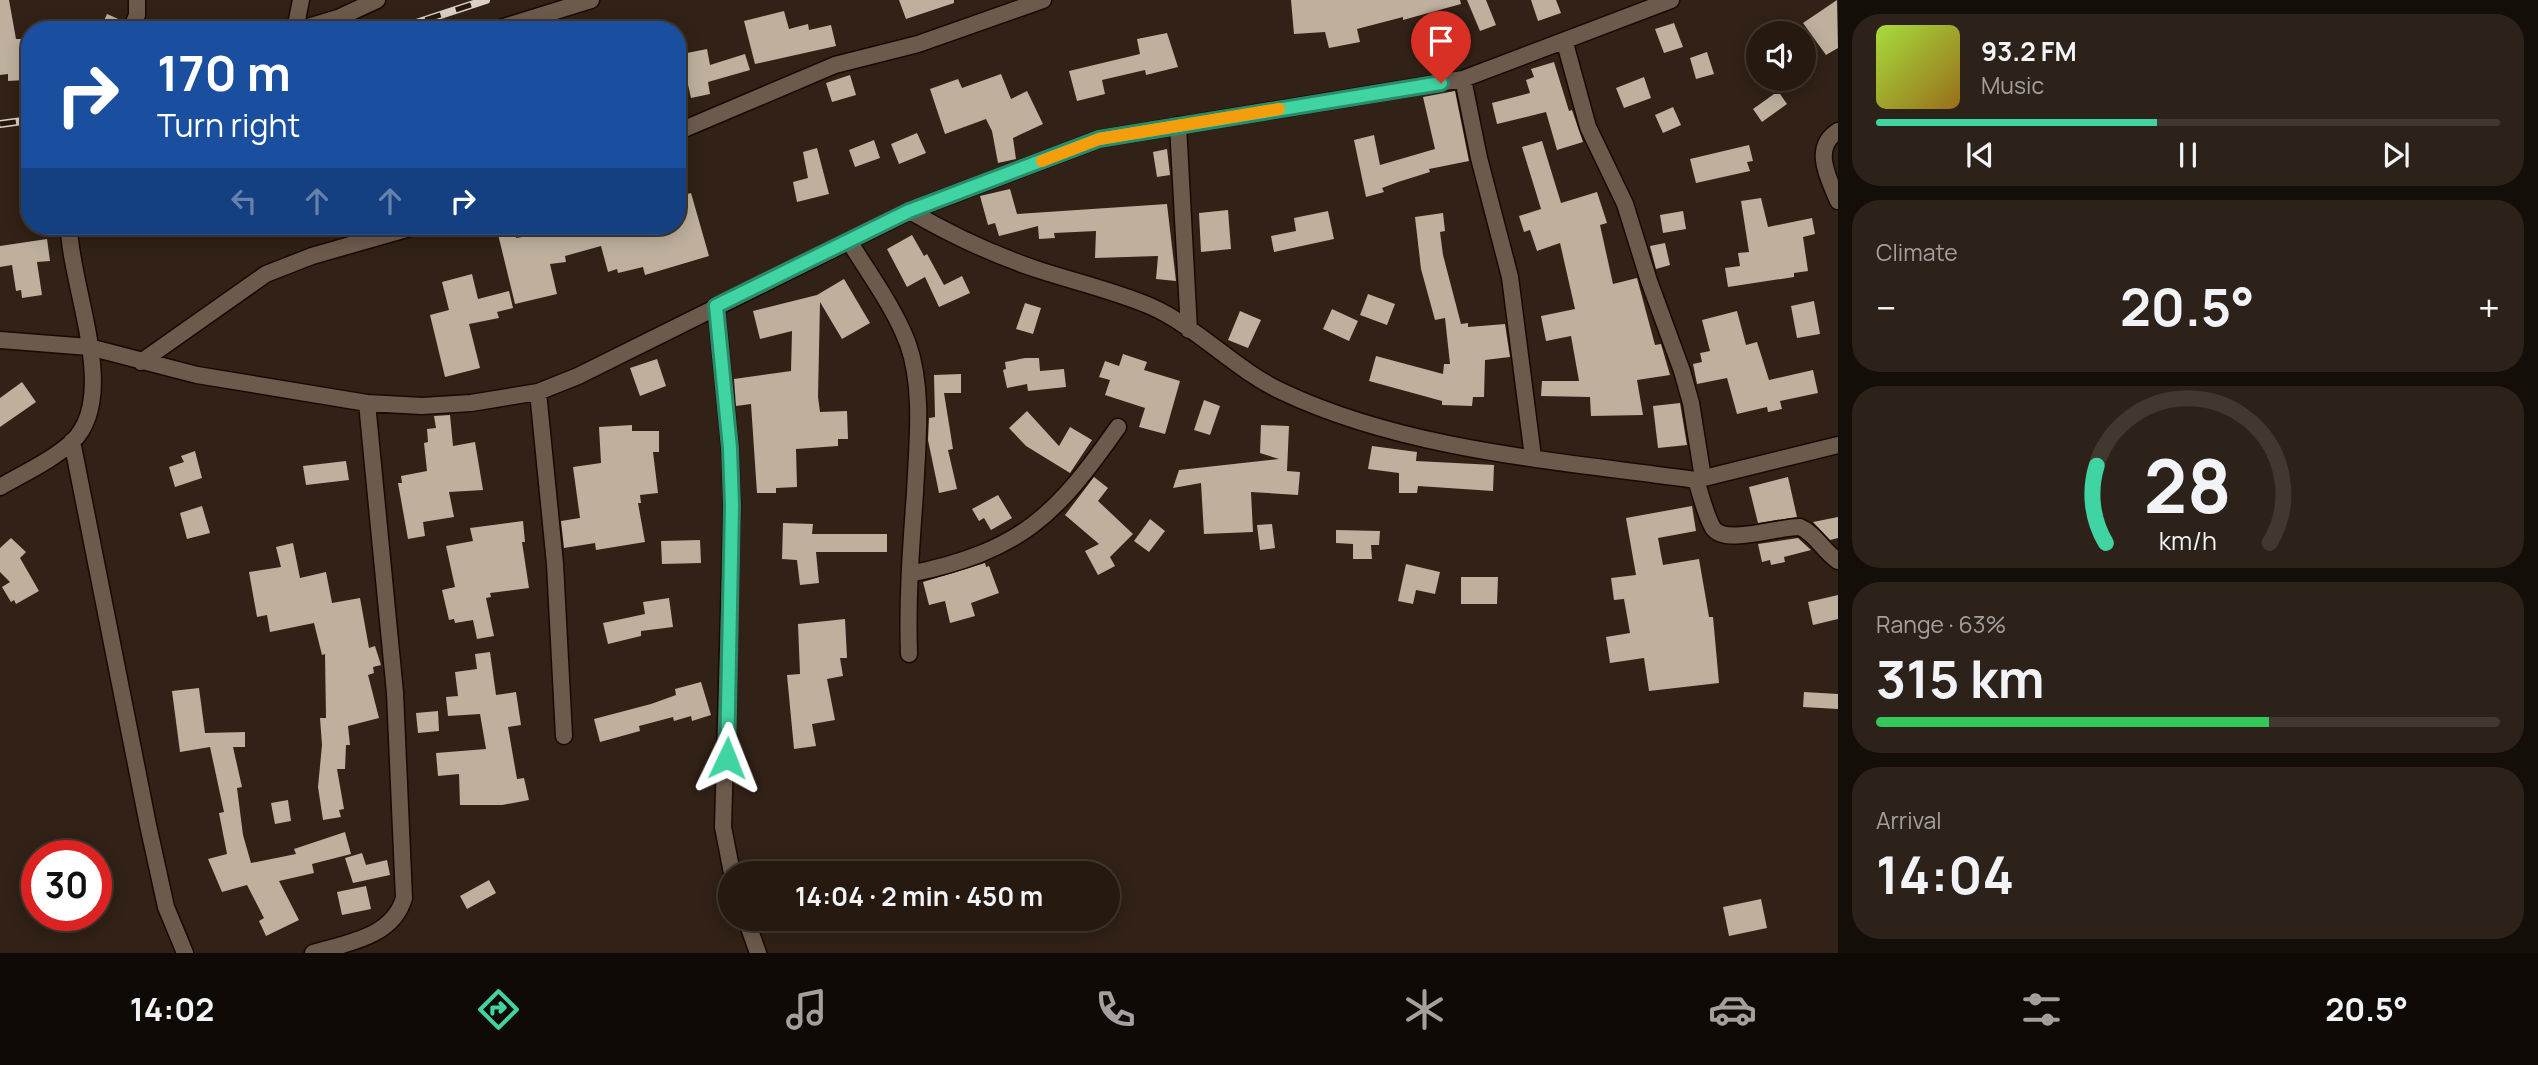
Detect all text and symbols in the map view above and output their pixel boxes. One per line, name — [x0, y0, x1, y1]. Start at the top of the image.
pin — [1411, 11, 1471, 83]
map controls — [1746, 21, 1816, 91]
button: sound — [1746, 21, 1816, 91]
icon: arrive — [1422, 22, 1460, 60]
text: 93.2 FM — [1981, 33, 2077, 69]
text: 170 m — [157, 39, 291, 106]
icon: right — [42, 49, 133, 140]
text: Music — [1981, 69, 2044, 101]
text: Turn right — [157, 103, 300, 147]
icon: previous — [1961, 136, 1999, 174]
icon: pause — [2169, 136, 2207, 174]
icon: next — [2377, 136, 2415, 174]
icon: left — [225, 182, 263, 220]
icon: ahead — [298, 182, 336, 220]
icon: ahead — [371, 182, 409, 220]
icon: right — [444, 182, 482, 220]
text: Climate — [1876, 236, 1958, 268]
text: 20.5° — [2120, 271, 2255, 342]
text: − — [1876, 281, 1897, 333]
text: + — [2478, 281, 2500, 333]
text: 28 — [2144, 435, 2232, 535]
text: km/h — [2159, 522, 2217, 557]
text: Range · 63% — [1876, 608, 2006, 640]
text: 315 km — [1876, 643, 2045, 714]
position arrow — [690, 721, 764, 795]
text: Arrival — [1876, 804, 1942, 836]
text: 14:04 — [1876, 839, 2014, 910]
speed limit sign: 30 — [21, 840, 112, 931]
text: 14:04 · 2 min · 450 m — [795, 878, 1043, 914]
icon: directions — [474, 985, 523, 1034]
icon: music — [782, 985, 831, 1034]
icon: phone — [1091, 985, 1140, 1034]
icon: climate — [1400, 985, 1449, 1034]
icon: car — [1708, 985, 1757, 1034]
icon: filters — [2017, 985, 2066, 1034]
text: 14:02 — [130, 987, 214, 1031]
text: 20.5° — [2325, 987, 2408, 1031]

